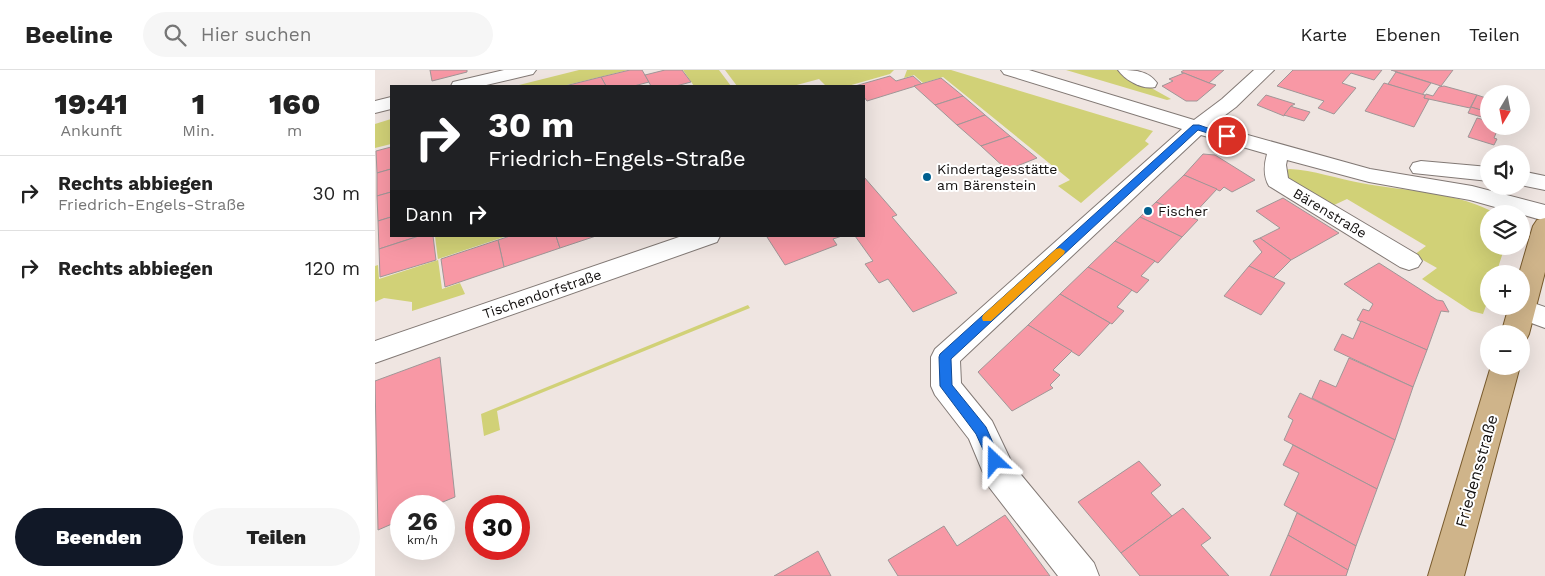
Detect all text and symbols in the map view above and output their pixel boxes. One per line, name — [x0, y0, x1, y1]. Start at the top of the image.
search box — [143, 12, 493, 57]
text: Beeline — [25, 21, 113, 49]
icon: search — [161, 21, 189, 49]
text: Hier suchen — [201, 23, 311, 46]
text: Karte — [1301, 24, 1347, 45]
text: Ebenen — [1375, 24, 1441, 45]
text: Teilen — [1469, 24, 1520, 45]
north arrow — [1480, 85, 1530, 135]
map controls — [1480, 85, 1530, 375]
text: 19:41 — [55, 86, 128, 121]
text: 1 — [192, 86, 205, 121]
text: 160 — [269, 86, 320, 121]
text: 30 m — [488, 104, 574, 146]
icon: right — [405, 105, 470, 170]
pin — [1206, 115, 1248, 157]
text: Ankunft — [60, 121, 122, 140]
text: Min. — [182, 121, 214, 140]
text: m — [287, 121, 302, 140]
icon: arrive — [1213, 122, 1241, 150]
button: sound — [1480, 145, 1530, 195]
text: Friedrich-Engels-Straße — [488, 146, 746, 171]
place label: Kindertagesstätte am Bärenstein — [937, 161, 1057, 193]
marker: Kindertagesstätte am Bärenstein — [921, 171, 933, 183]
text: Rechts abbiegen — [58, 172, 213, 195]
icon: right — [15, 179, 43, 207]
text: 30 m — [313, 182, 360, 205]
street label: Bärenstraße — [1290, 185, 1370, 241]
text: Friedrich-Engels-Straße — [58, 195, 245, 214]
icon: right — [463, 200, 491, 228]
text: Dann — [405, 203, 453, 226]
place label: Fischer — [1158, 203, 1208, 219]
marker: Fischer — [1142, 205, 1154, 217]
button: layers — [1480, 205, 1530, 255]
icon: right — [15, 254, 43, 282]
text: Rechts abbiegen — [58, 257, 213, 280]
text: 120 m — [305, 257, 360, 280]
button: + — [1480, 265, 1530, 315]
street label: Tischendorfstraße — [481, 266, 603, 322]
button: − — [1480, 325, 1530, 375]
street label: Friedensstraße — [1451, 413, 1502, 530]
position arrow — [968, 434, 1020, 486]
speed limit sign: 30 — [465, 495, 530, 560]
text: 26 — [407, 507, 438, 536]
button: Beenden — [15, 508, 183, 566]
button: Teilen — [193, 508, 360, 566]
text: km/h — [407, 533, 438, 547]

